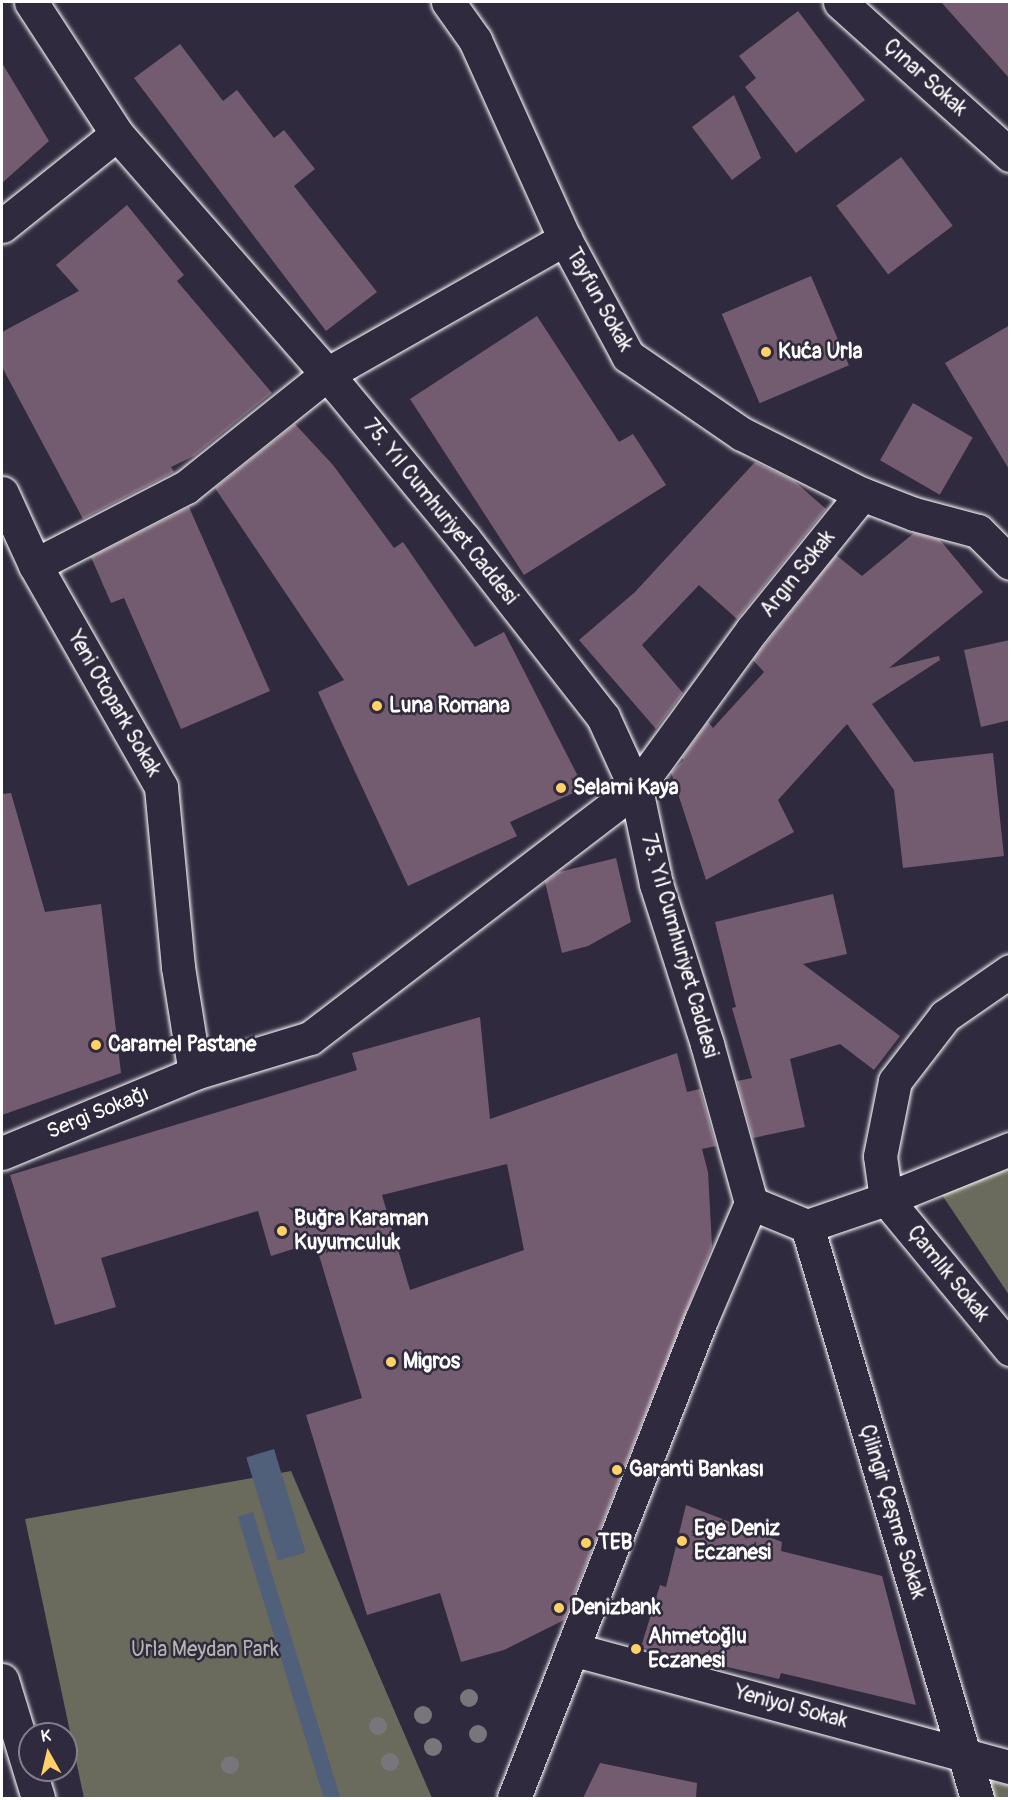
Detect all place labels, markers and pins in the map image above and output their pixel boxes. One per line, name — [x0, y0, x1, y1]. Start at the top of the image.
place label: Kuća Urla — [778, 339, 863, 365]
marker: Kuća Urla — [759, 345, 773, 359]
place label: Luna Romana — [389, 693, 510, 719]
marker: Luna Romana — [370, 699, 384, 713]
place label: Selami Kaya — [573, 775, 678, 801]
marker: Selami Kaya — [554, 781, 568, 795]
place label: Caramel Pastane — [108, 1032, 256, 1058]
marker: Caramel Pastane — [89, 1038, 103, 1052]
place label: Buğra Karaman Kuyumculuk — [294, 1206, 429, 1256]
marker: Buğra Karaman Kuyumculuk — [275, 1224, 289, 1238]
place label: Migros — [403, 1349, 460, 1375]
marker: Migros — [384, 1355, 398, 1369]
place label: Garanti Bankası — [629, 1457, 764, 1483]
marker: Garanti Bankası — [610, 1463, 624, 1477]
place label: Ege Deniz Eczanesi — [694, 1516, 780, 1566]
place label: TEB — [598, 1530, 632, 1556]
marker: Ege Deniz Eczanesi — [675, 1534, 689, 1548]
marker: TEB — [579, 1536, 593, 1550]
place label: Denizbank — [571, 1595, 661, 1621]
marker: Denizbank — [552, 1601, 566, 1615]
place label: Ahmetoğlu Eczanesi — [648, 1624, 747, 1674]
marker: Ahmetoğlu Eczanesi — [629, 1642, 643, 1656]

